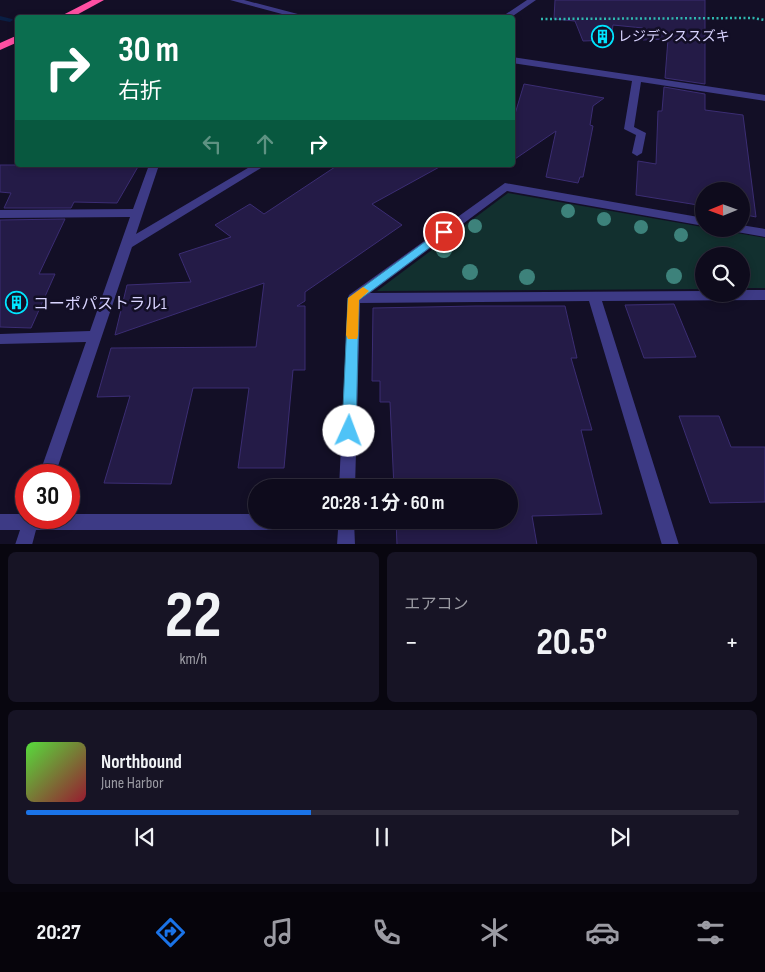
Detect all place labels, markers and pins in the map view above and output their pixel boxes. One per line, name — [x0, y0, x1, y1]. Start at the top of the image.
building icon: レジデンススズキ — [590, 24, 614, 48]
place label: レジデンススズキ — [618, 28, 730, 45]
pin — [423, 211, 465, 253]
building icon: コーポパストラル1 — [5, 291, 29, 315]
place label: コーポパストラル1 — [33, 295, 167, 314]

